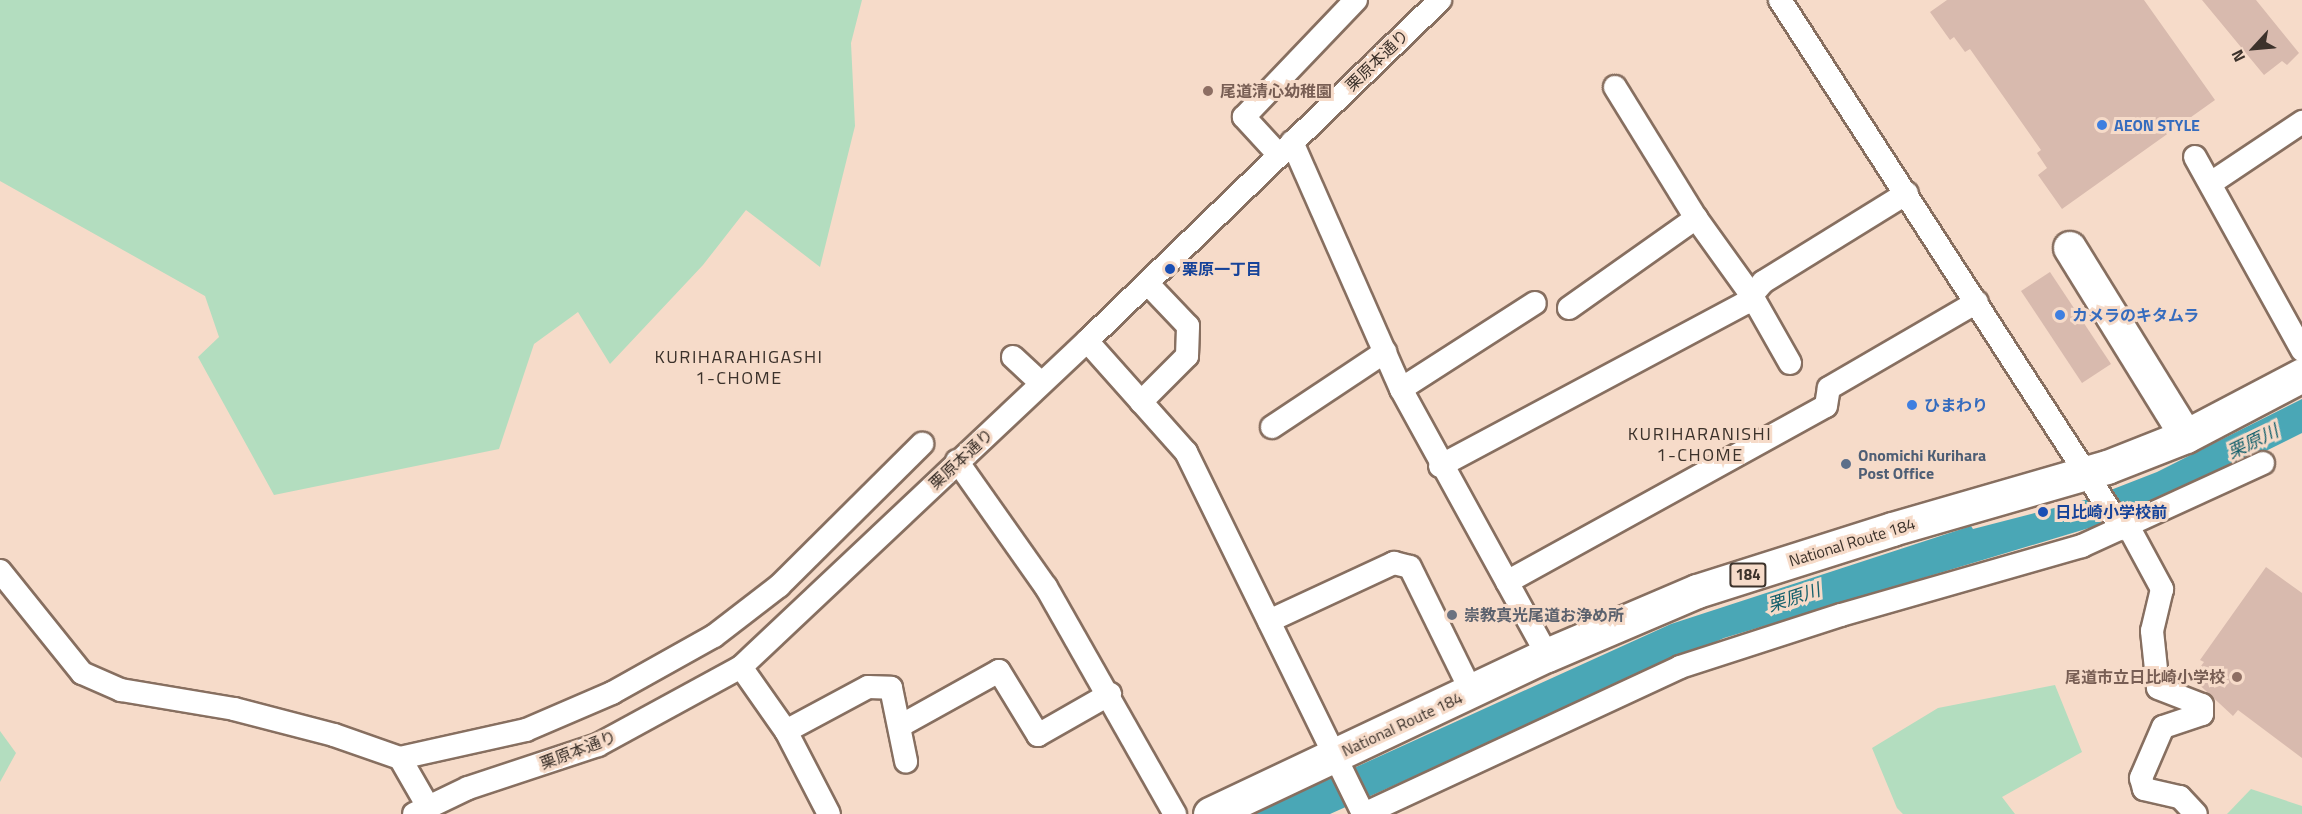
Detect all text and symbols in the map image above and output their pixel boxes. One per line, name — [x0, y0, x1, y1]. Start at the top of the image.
north arrow — [2224, 18, 2284, 78]
street label: 栗原本通り — [1342, 25, 1412, 95]
text: N — [2225, 46, 2251, 66]
place label: 尾道清心幼稚園 — [1220, 81, 1332, 101]
marker: 尾道清心幼稚園 — [1201, 84, 1215, 98]
place label: AEON STYLE — [2114, 115, 2200, 135]
marker: AEON STYLE — [2095, 118, 2109, 132]
place label: 栗原一丁目 — [1182, 259, 1262, 279]
marker: 栗原一丁目 — [1163, 262, 1177, 276]
place label: カメラのキタムラ — [2072, 305, 2200, 325]
marker: カメラのキタムラ — [2053, 308, 2067, 322]
district label: KURIHARAHIGASHI 1-CHOME — [654, 347, 824, 389]
place label: ひまわり — [1924, 395, 1988, 415]
marker: ひまわり — [1905, 398, 1919, 412]
water label: 栗原川 — [2224, 420, 2282, 464]
district label: KURIHARANISHI 1-CHOME — [1628, 424, 1772, 466]
street label: 栗原本通り — [925, 425, 997, 493]
place label: Onomichi Kurihara Post Office — [1858, 445, 1986, 483]
marker: Onomichi Kurihara Post Office — [1839, 457, 1853, 471]
place label: 日比崎小学校前 — [2055, 502, 2167, 522]
marker: 日比崎小学校前 — [2036, 505, 2050, 519]
street label: National Route 184 — [1787, 514, 1917, 570]
road number: 184 — [1728, 563, 1768, 587]
water label: 栗原川 — [1765, 579, 1823, 617]
place label: 崇教真光尾道お浄め所 — [1464, 605, 1624, 625]
marker: 崇教真光尾道お浄め所 — [1445, 608, 1459, 622]
place label: 尾道市立日比崎小学校 — [2065, 667, 2225, 687]
marker: 尾道市立日比崎小学校 — [2230, 670, 2244, 684]
street label: National Route 184 — [1339, 688, 1465, 760]
street label: 栗原本通り — [537, 727, 619, 773]

